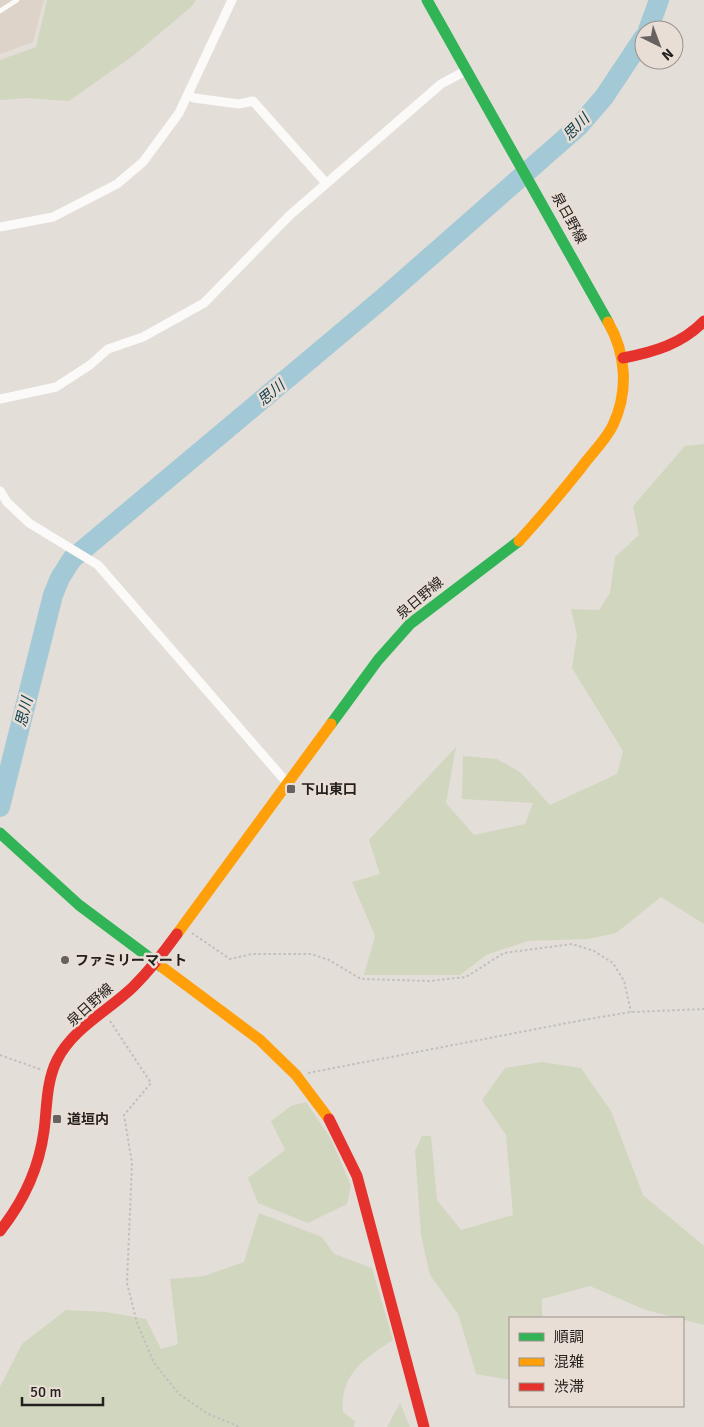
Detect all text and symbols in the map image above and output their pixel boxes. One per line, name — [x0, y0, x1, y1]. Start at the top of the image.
north arrow — [634, 20, 684, 70]
text: N — [658, 45, 677, 64]
water label: 思川 — [559, 109, 594, 144]
street label: 泉日野線 — [548, 189, 590, 247]
water label: 思川 — [254, 375, 290, 410]
street label: 泉日野線 — [393, 573, 447, 623]
water label: 思川 — [12, 693, 37, 729]
place label: 下山東口 — [301, 781, 357, 798]
marker: 下山東口 — [285, 783, 297, 795]
place label: ファミリーマート — [75, 952, 187, 969]
marker: ファミリーマート — [59, 954, 71, 966]
street label: 泉日野線 — [64, 980, 116, 1030]
place label: 道垣内 — [67, 1111, 109, 1128]
marker: 道垣内 — [51, 1113, 63, 1125]
legend — [509, 1317, 684, 1407]
text: 順調 — [554, 1328, 584, 1346]
text: 混雑 — [554, 1353, 584, 1371]
scale bar — [22, 1374, 104, 1406]
text: 渋滞 — [554, 1378, 584, 1396]
text: 50 m — [30, 1383, 61, 1401]

